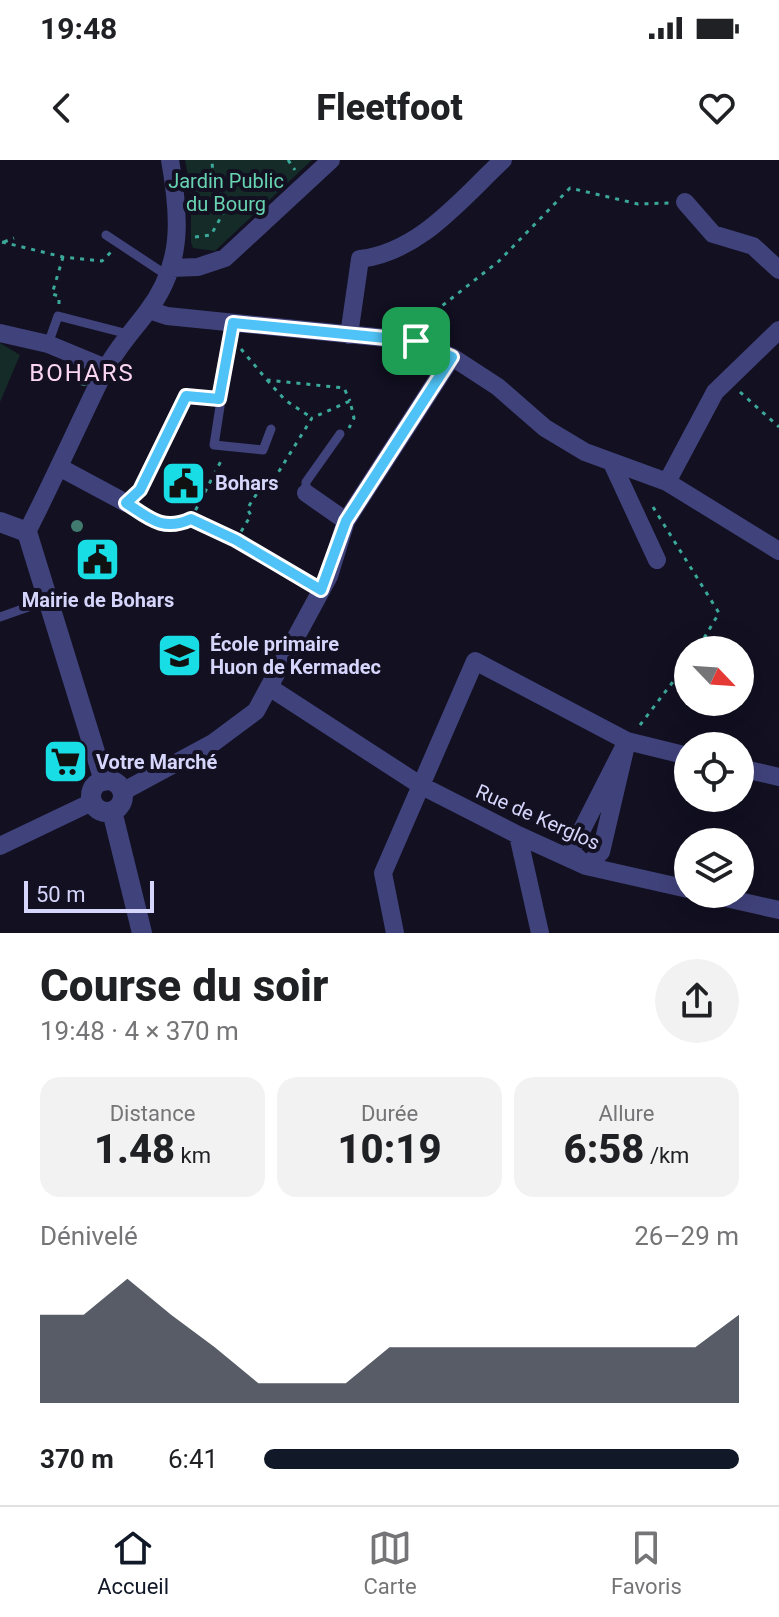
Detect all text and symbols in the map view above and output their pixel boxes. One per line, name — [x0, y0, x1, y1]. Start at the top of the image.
text: 19:48 — [40, 11, 117, 46]
icon: back — [40, 86, 84, 130]
icon: heart — [695, 86, 739, 130]
text: Fleetfoot — [316, 87, 463, 129]
park label: Jardin Public du Bourg — [168, 169, 284, 216]
pin — [382, 307, 450, 375]
icon: arrive — [394, 319, 438, 363]
district label: BOHARS — [29, 359, 135, 387]
public building icon: Bohars — [160, 459, 208, 507]
place label: Bohars — [215, 471, 279, 495]
public building icon: Mairie de Bohars — [74, 536, 122, 584]
place label: Mairie de Bohars — [22, 588, 174, 612]
school or university icon: École primaire Huon de Kermadec — [155, 632, 203, 680]
place label: École primaire Huon de Kermadec — [210, 632, 381, 679]
north arrow — [674, 636, 754, 716]
map controls — [674, 636, 754, 908]
button: locate — [674, 732, 754, 812]
supermarket icon: Votre Marché — [41, 738, 89, 786]
place label: Votre Marché — [96, 750, 218, 774]
street label: Rue de Kerglos — [472, 779, 604, 855]
button: layers — [674, 828, 754, 908]
scale bar — [24, 877, 154, 913]
text: 50 m — [36, 882, 85, 907]
button: share — [655, 959, 739, 1043]
text: Course du soir — [40, 960, 328, 1012]
text: 19:48 · 4 × 370 m — [40, 1016, 239, 1046]
text: Distance — [110, 1101, 195, 1126]
text: Durée — [361, 1101, 418, 1126]
text: Allure — [598, 1101, 655, 1126]
text: 1.48 — [94, 1126, 175, 1173]
text: 10:19 — [338, 1126, 441, 1173]
text: 6:58 — [564, 1126, 644, 1173]
text: km — [175, 1143, 211, 1168]
text: /km — [644, 1143, 689, 1168]
text: Dénivelé — [40, 1221, 138, 1251]
text: 26–29 m — [634, 1221, 739, 1251]
text: 370 m — [40, 1444, 114, 1474]
text: 6:41 — [168, 1444, 218, 1474]
tab: Accueil — [97, 1526, 169, 1599]
tab: Carte — [363, 1526, 417, 1599]
tab: Favoris — [611, 1526, 682, 1599]

